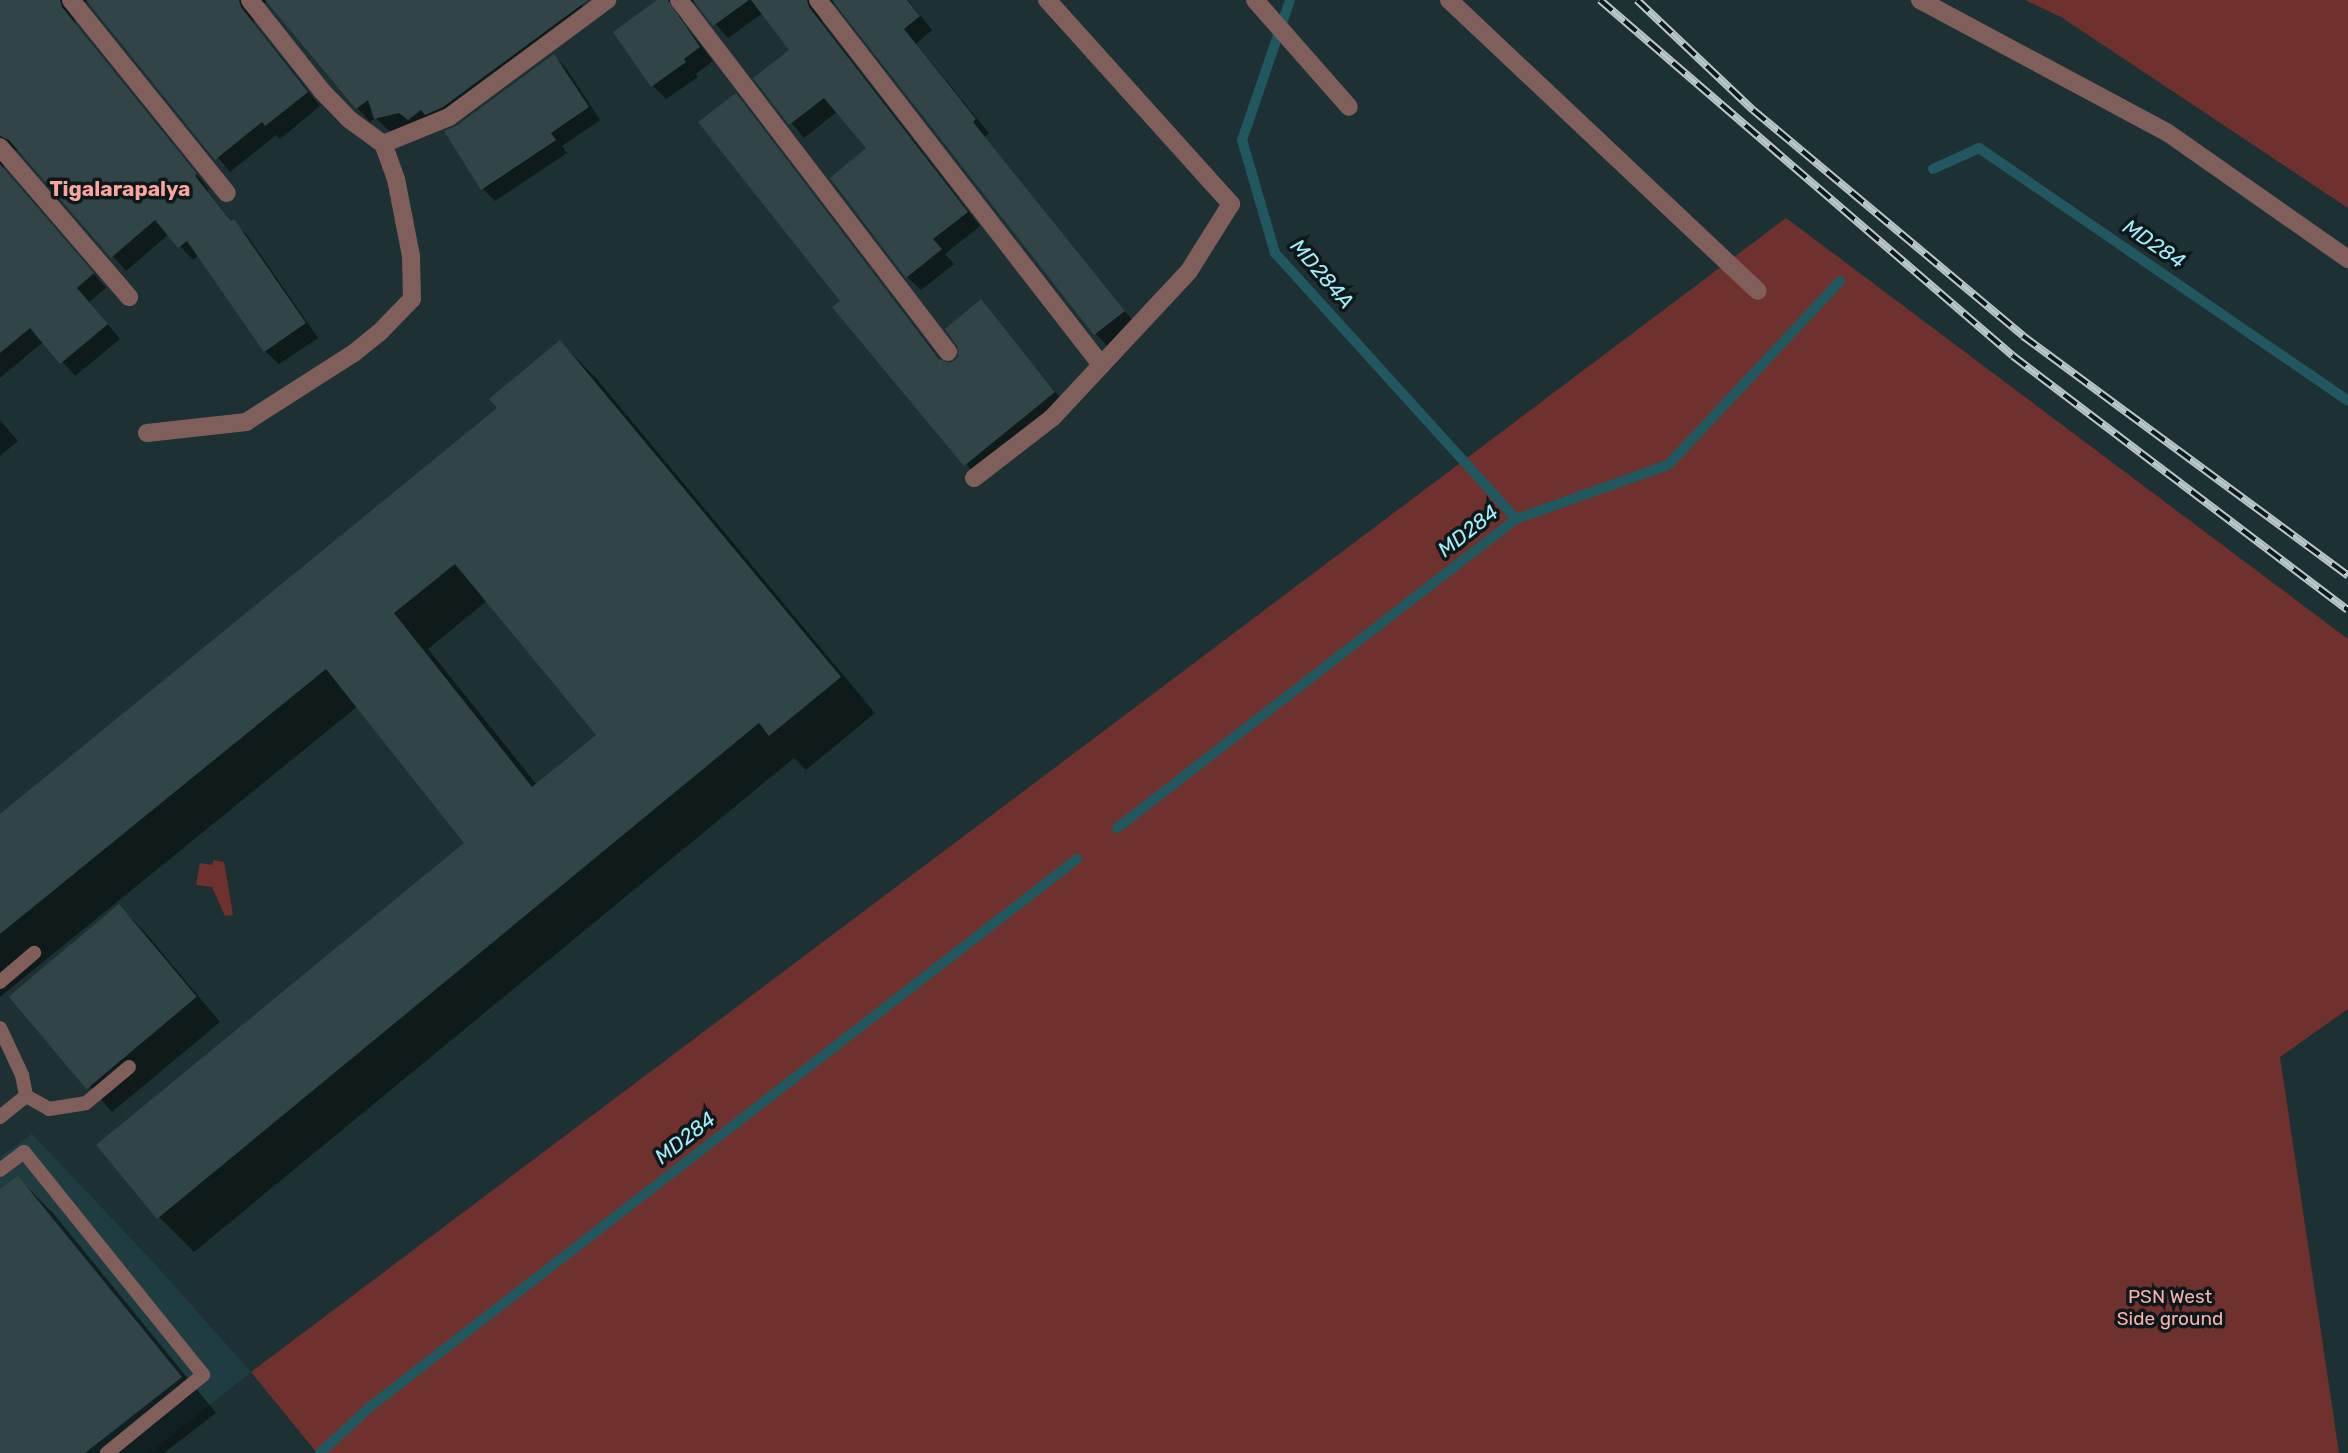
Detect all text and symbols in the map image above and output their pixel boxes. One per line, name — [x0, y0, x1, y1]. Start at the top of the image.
district label: Tigalarapalya — [50, 176, 190, 202]
water label: MD284 — [2118, 214, 2190, 274]
water label: MD284A — [1285, 234, 1359, 314]
water label: MD284 — [1433, 500, 1503, 562]
water label: MD284 — [650, 1107, 720, 1169]
park label: PSN West Side ground — [2117, 1286, 2223, 1330]

